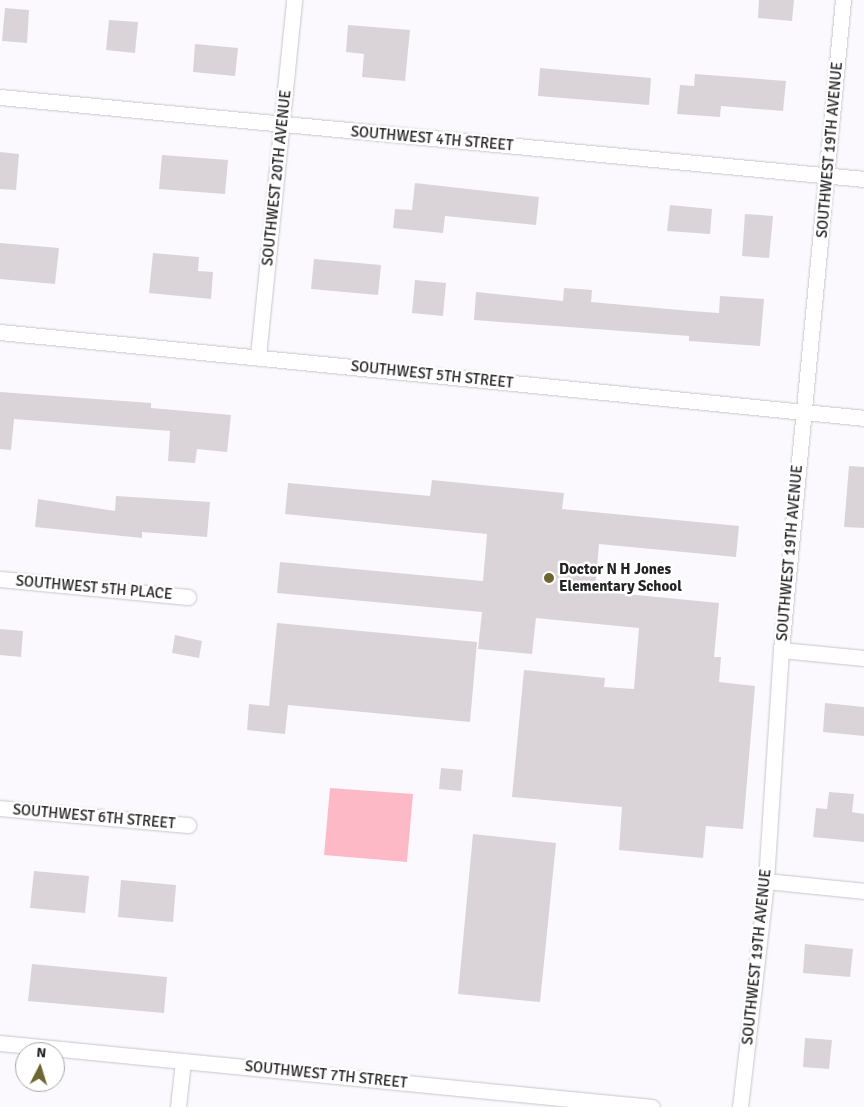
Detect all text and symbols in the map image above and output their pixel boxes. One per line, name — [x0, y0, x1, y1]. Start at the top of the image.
street label: SOUTHWEST 19TH AVENUE — [813, 61, 847, 239]
street label: SOUTHWEST 20TH AVENUE — [259, 89, 295, 267]
street label: SOUTHWEST 4TH STREET — [350, 123, 514, 155]
street label: SOUTHWEST 5TH STREET — [350, 358, 514, 392]
street label: SOUTHWEST 19TH AVENUE — [773, 464, 807, 642]
place label: Doctor N H Jones Elementary School — [559, 560, 682, 595]
street label: SOUTHWEST 5TH PLACE — [15, 572, 173, 604]
marker: Doctor N H Jones Elementary School — [543, 572, 555, 584]
street label: SOUTHWEST 6TH STREET — [12, 801, 176, 833]
street label: SOUTHWEST 19TH AVENUE — [739, 868, 775, 1046]
north arrow — [15, 1042, 65, 1092]
text: N — [36, 1044, 47, 1061]
street label: SOUTHWEST 7TH STREET — [244, 1058, 408, 1092]

